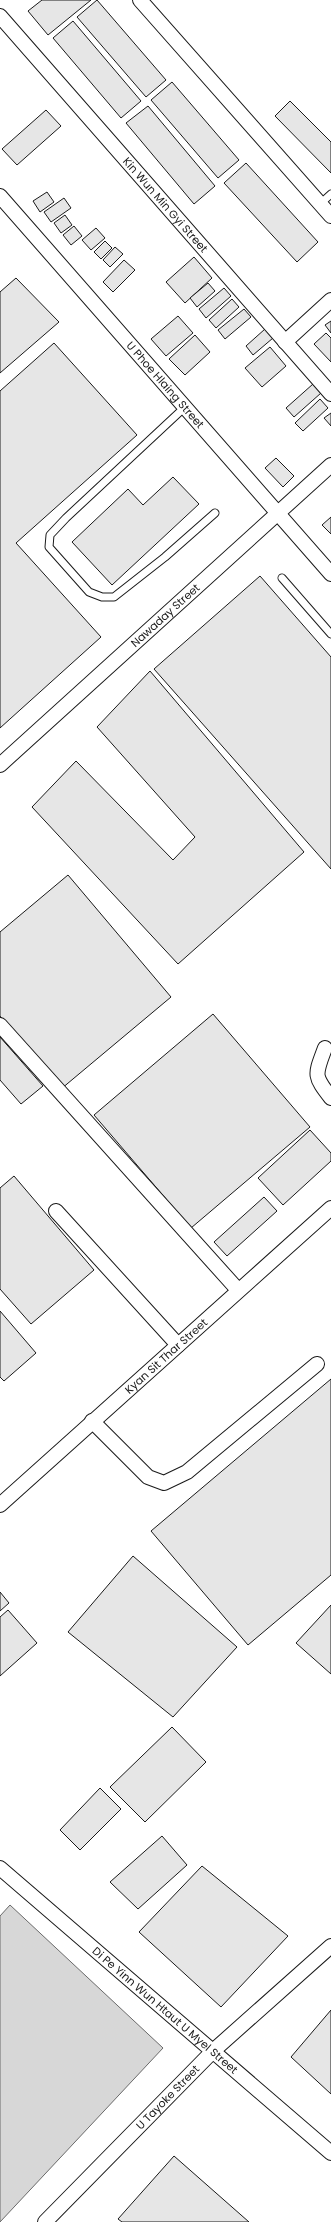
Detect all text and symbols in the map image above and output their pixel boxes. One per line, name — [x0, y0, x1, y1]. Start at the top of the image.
street label: Kin Wun Min Gyi Street — [119, 154, 212, 256]
street label: U Phoe Hlaing Street — [123, 338, 208, 432]
street label: Nawaday Street — [127, 580, 203, 651]
street label: Kyan Sit Thar Street — [121, 1315, 211, 1397]
street label: Di Pe Yinn Wun Htaut U Myel Street — [89, 1943, 241, 2077]
street label: U Tayoke Street — [132, 2061, 203, 2133]

